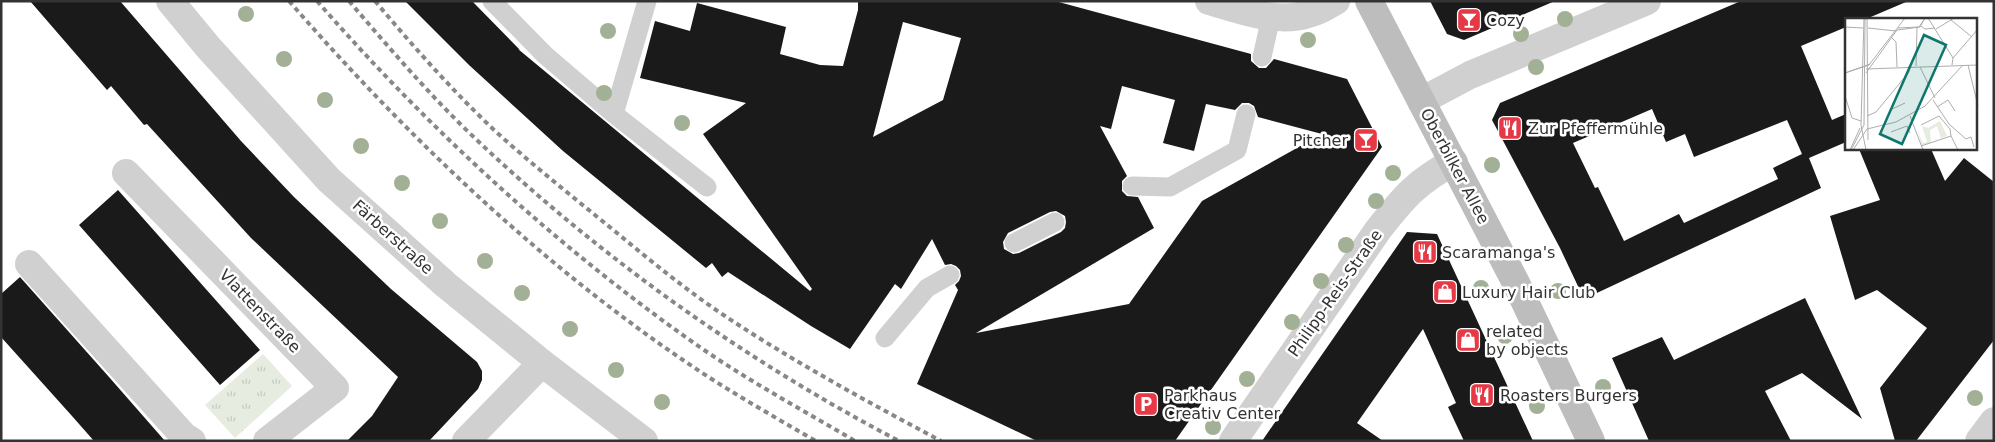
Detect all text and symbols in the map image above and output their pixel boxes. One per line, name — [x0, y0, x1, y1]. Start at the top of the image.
bar icon: Cozy — [1456, 7, 1482, 33]
place label: Cozy — [1486, 11, 1525, 30]
inset map — [1845, 18, 1978, 150]
street label: Oberbilker Allee — [1417, 105, 1493, 227]
restaurant icon: Zur Pfeffermühle — [1497, 115, 1523, 141]
place label: Zur Pfeffermühle — [1528, 119, 1663, 138]
bar icon: Pitcher — [1353, 127, 1379, 153]
place label: Pitcher — [1293, 131, 1348, 150]
street label: Färberstraße — [349, 196, 437, 278]
street label: Philipp-Reis-Straße — [1284, 226, 1386, 360]
restaurant icon: Scaramanga's — [1412, 239, 1438, 265]
place label: Scaramanga's — [1442, 243, 1555, 262]
street label: Vlattenstraße — [215, 265, 305, 357]
shop icon: Luxury Hair Club — [1432, 279, 1458, 305]
place label: Luxury Hair Club — [1462, 283, 1595, 302]
place label: related by objects — [1486, 322, 1568, 359]
shop icon: related by objects — [1455, 327, 1481, 353]
restaurant icon: Roasters Burgers — [1469, 382, 1495, 408]
place label: Parkhaus Creativ Center — [1164, 386, 1281, 423]
place label: Roasters Burgers — [1500, 386, 1637, 405]
parking icon: Parkhaus Creativ Center — [1133, 391, 1159, 417]

